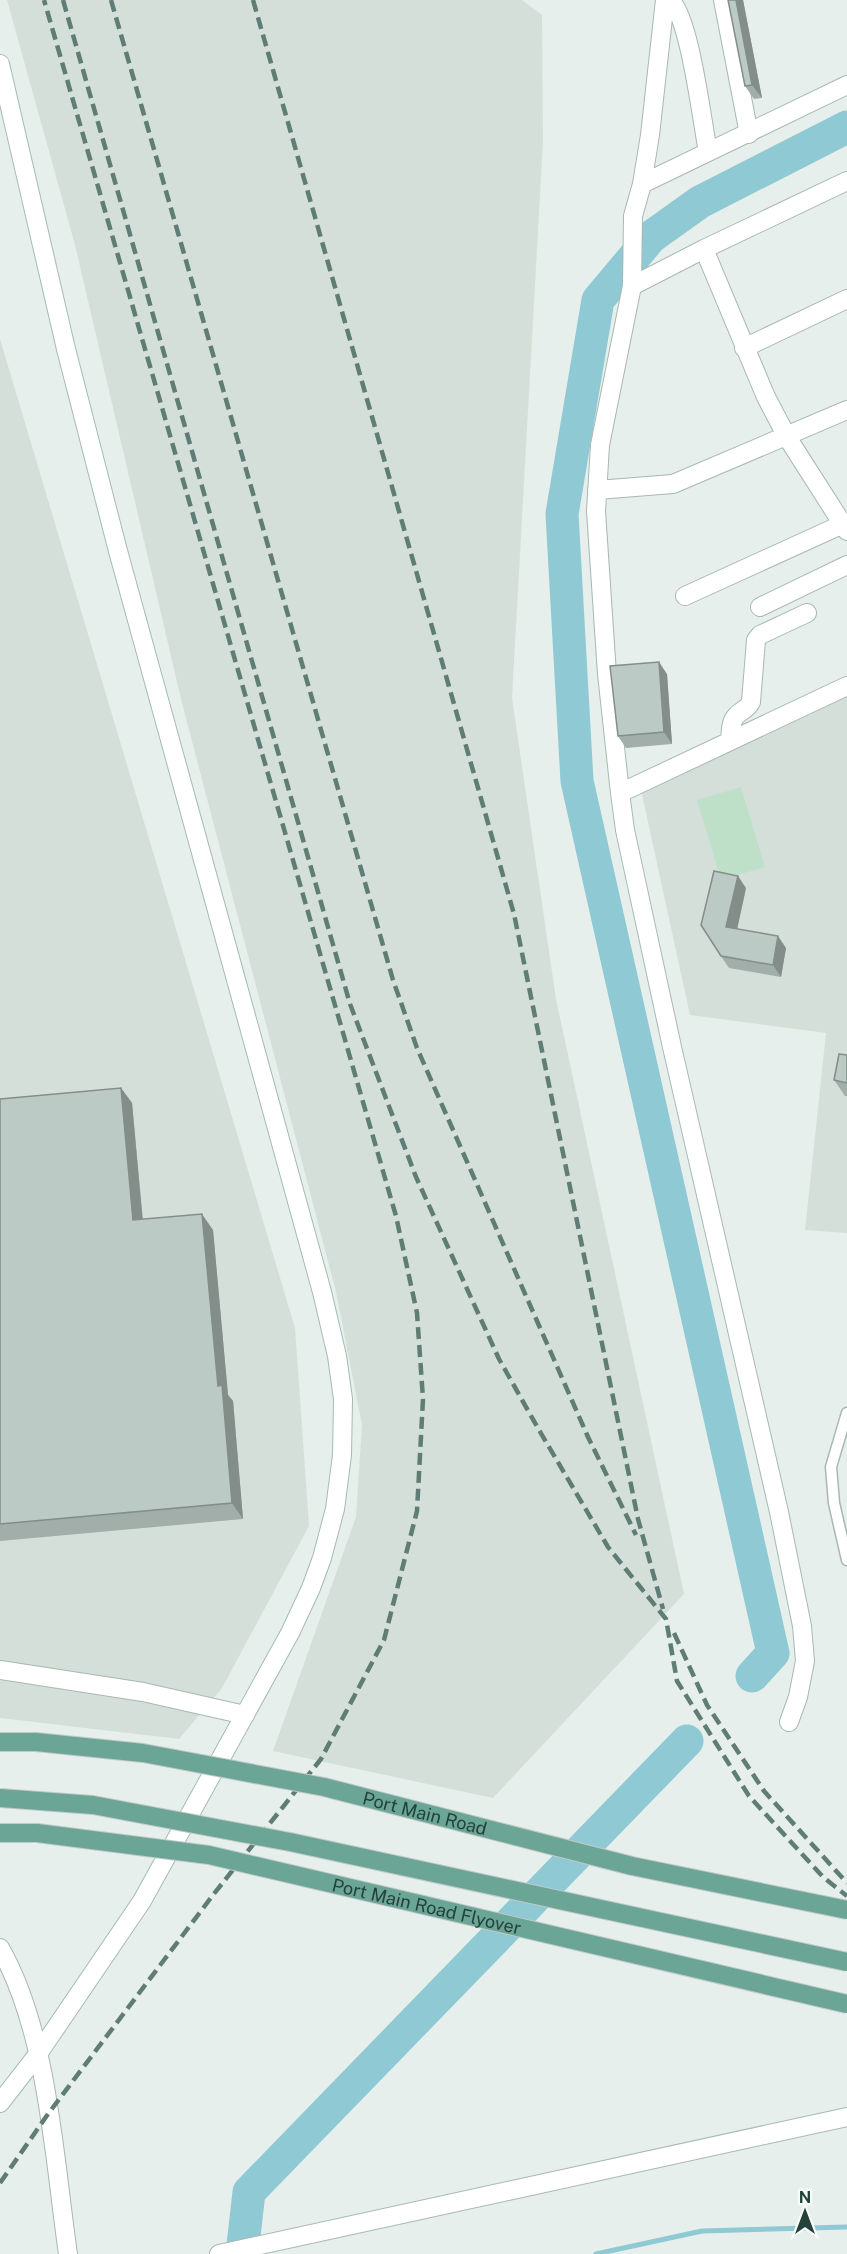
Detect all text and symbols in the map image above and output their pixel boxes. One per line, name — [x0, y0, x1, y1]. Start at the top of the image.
street label: Port Main Road — [361, 1787, 489, 1839]
street label: Port Main Road Flyover — [330, 1874, 523, 1938]
north arrow — [775, 2182, 835, 2242]
text: N — [799, 2188, 811, 2207]

